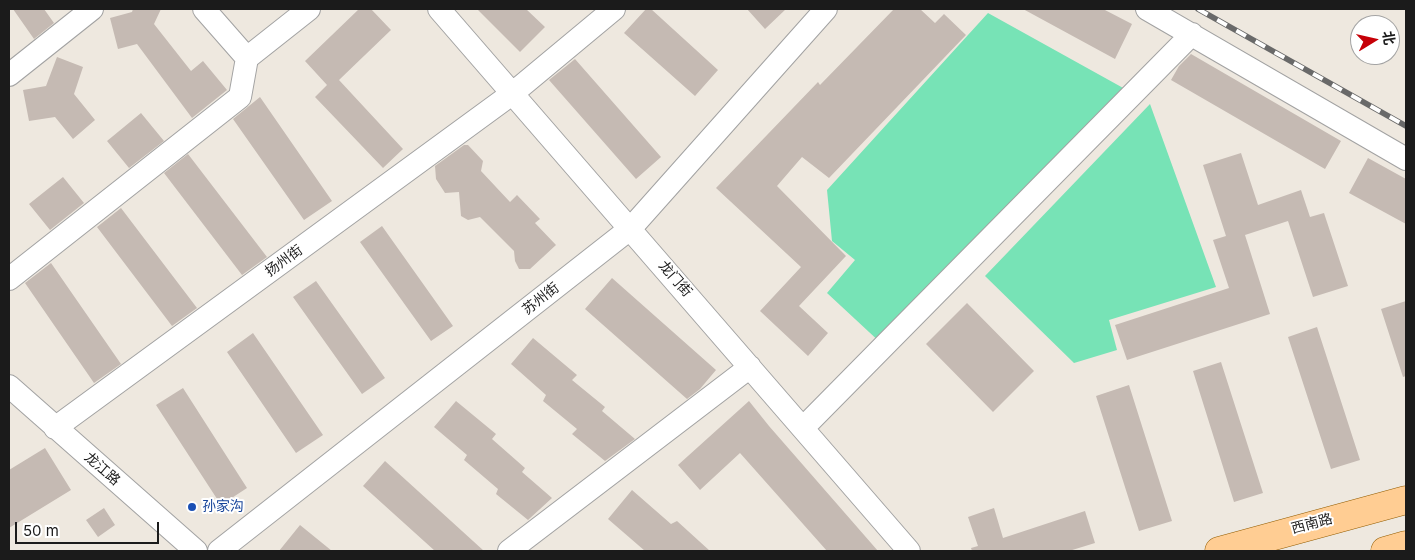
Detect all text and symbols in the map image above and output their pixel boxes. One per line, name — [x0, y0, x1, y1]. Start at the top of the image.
north arrow — [1350, 15, 1400, 65]
text: 北 — [1380, 29, 1399, 46]
street label: 扬州街 — [262, 242, 306, 280]
street label: 龙门街 — [655, 258, 695, 300]
street label: 苏州街 — [519, 279, 563, 319]
street label: 龙江路 — [81, 449, 123, 489]
place label: 孙家沟 — [202, 499, 244, 515]
marker: 孙家沟 — [186, 501, 198, 513]
street label: 西南路 — [1290, 510, 1334, 538]
scale bar — [18, 512, 161, 544]
text: 50 m — [23, 521, 59, 540]

